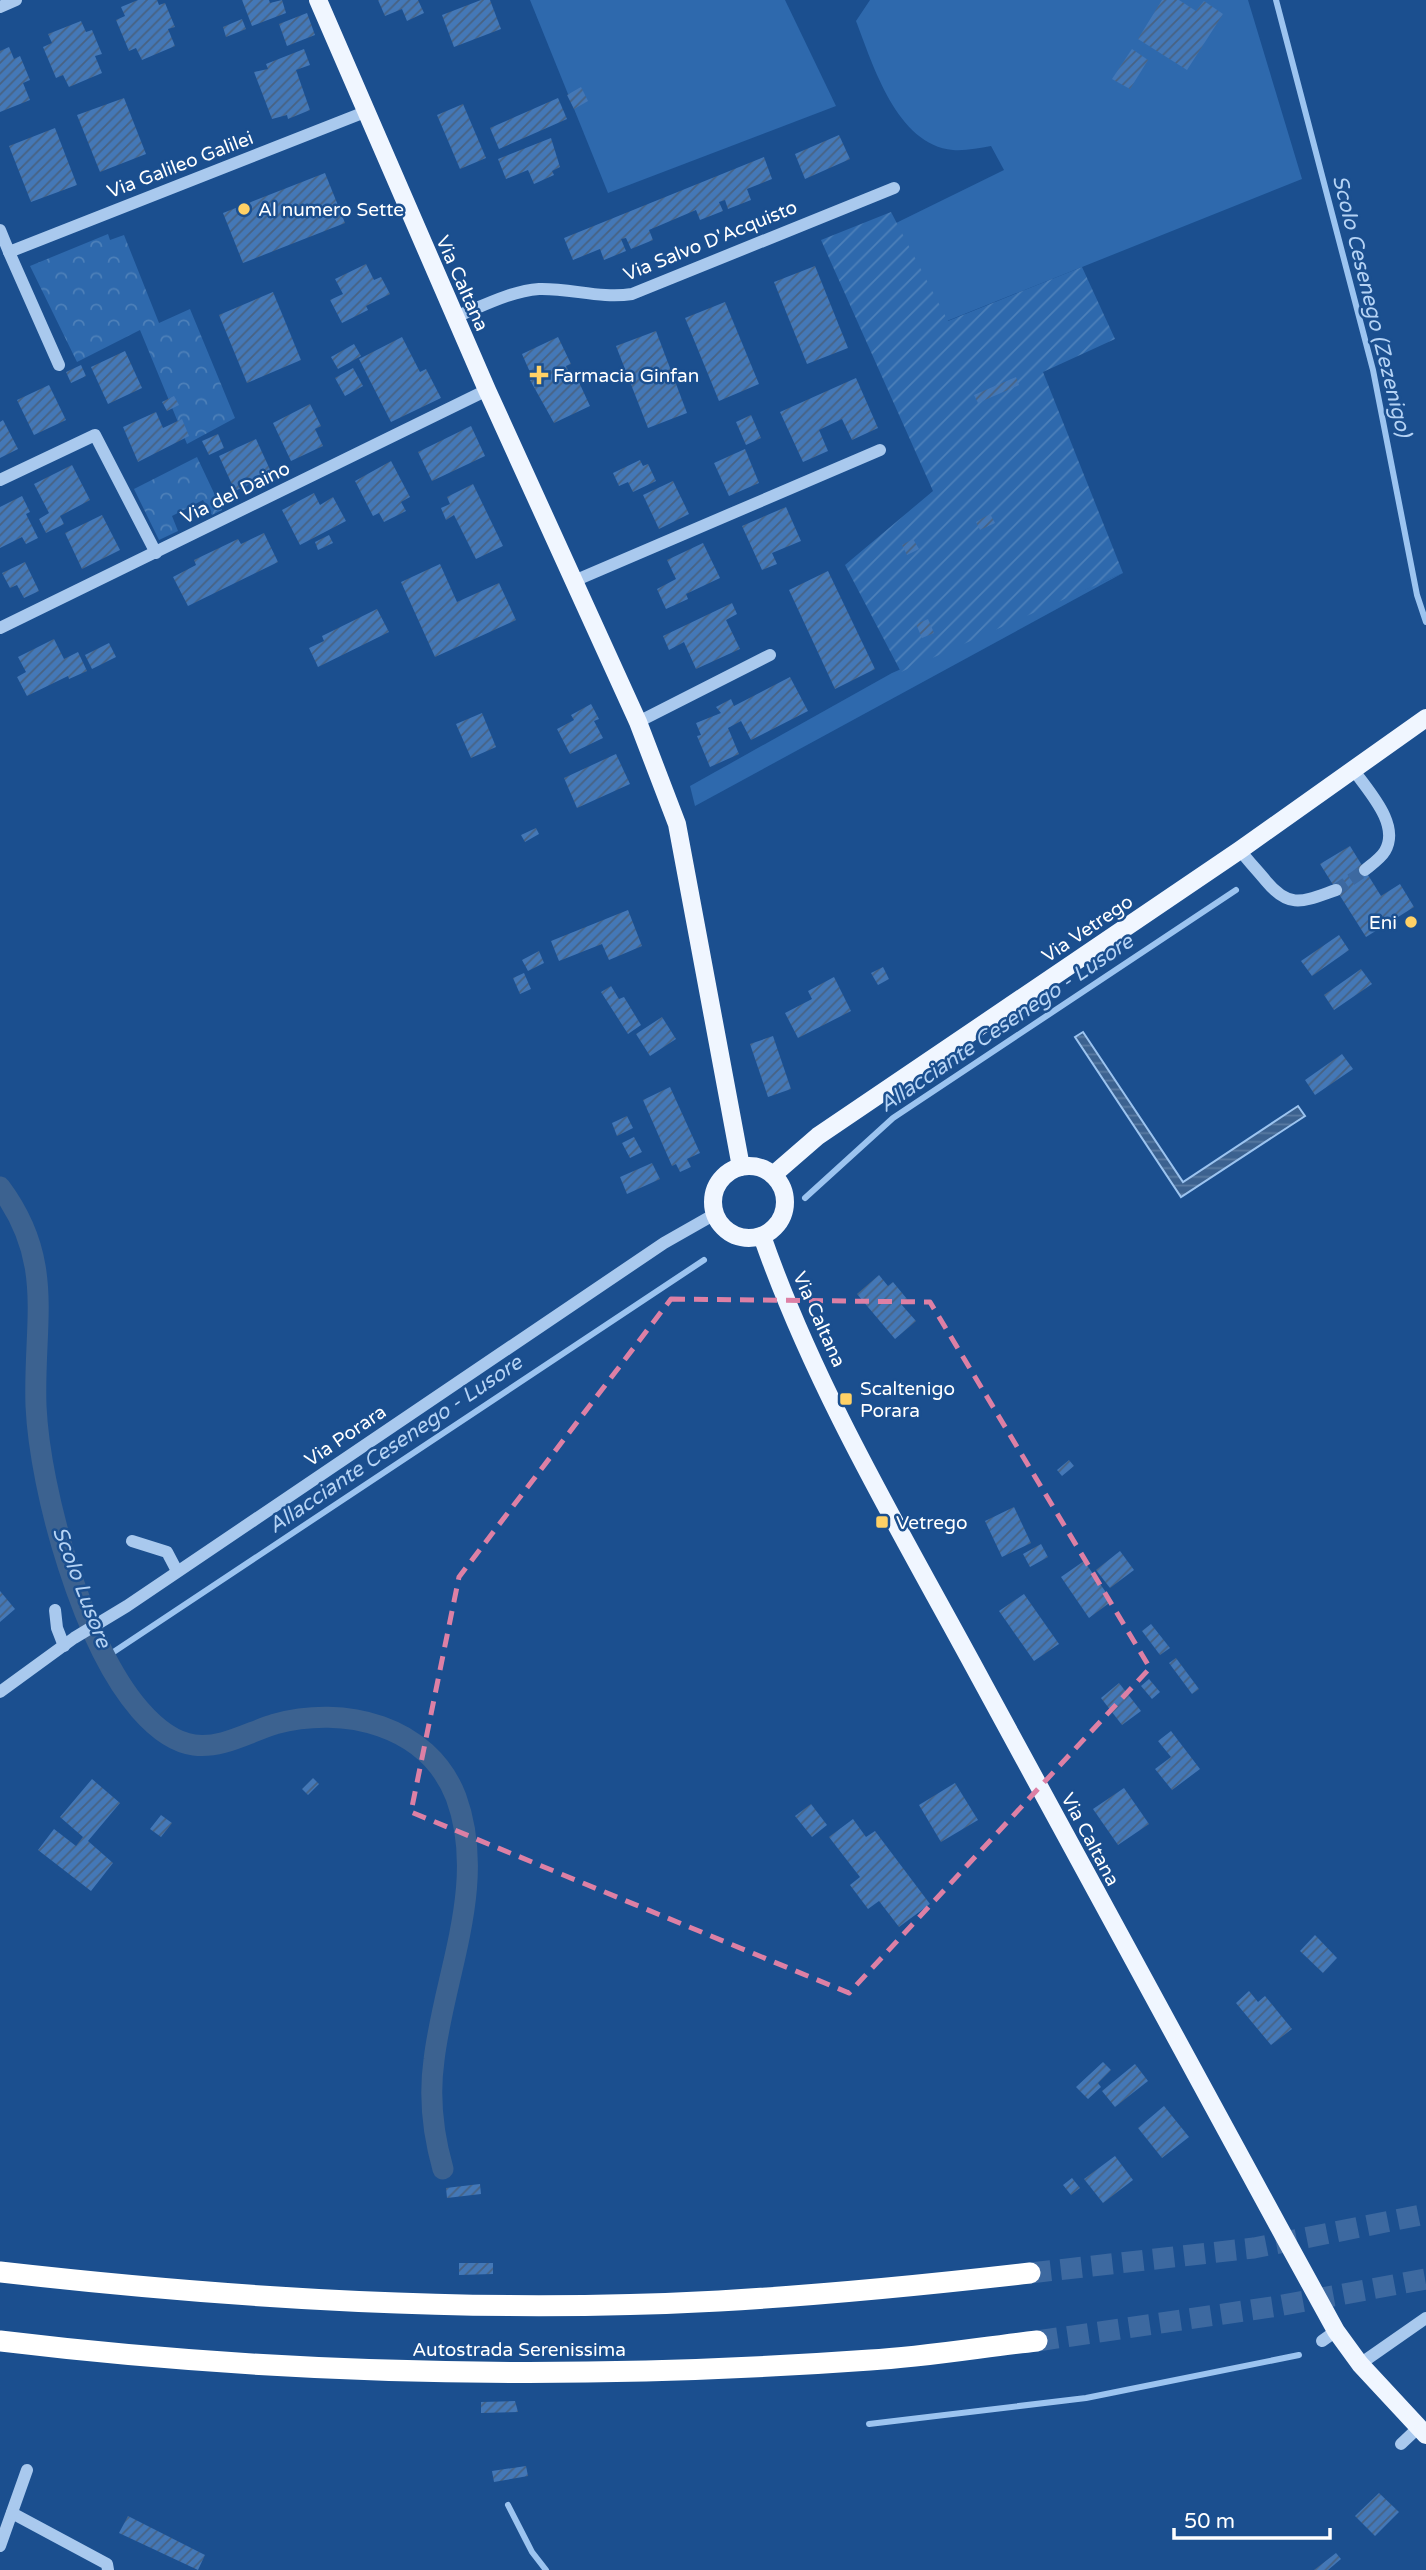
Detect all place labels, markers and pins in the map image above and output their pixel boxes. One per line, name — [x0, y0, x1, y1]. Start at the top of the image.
place label: Al numero Sette — [258, 199, 404, 221]
marker: Al numero Sette — [236, 201, 252, 217]
place label: Farmacia Ginfan — [553, 365, 699, 387]
marker: Farmacia Ginfan — [531, 367, 547, 383]
place label: Eni — [1369, 912, 1397, 934]
marker: Eni — [1403, 914, 1419, 930]
place label: Scaltenigo Porara — [860, 1378, 955, 1422]
marker: Scaltenigo Porara — [838, 1391, 854, 1407]
place label: Vetrego — [896, 1512, 967, 1534]
marker: Vetrego — [874, 1514, 890, 1530]

